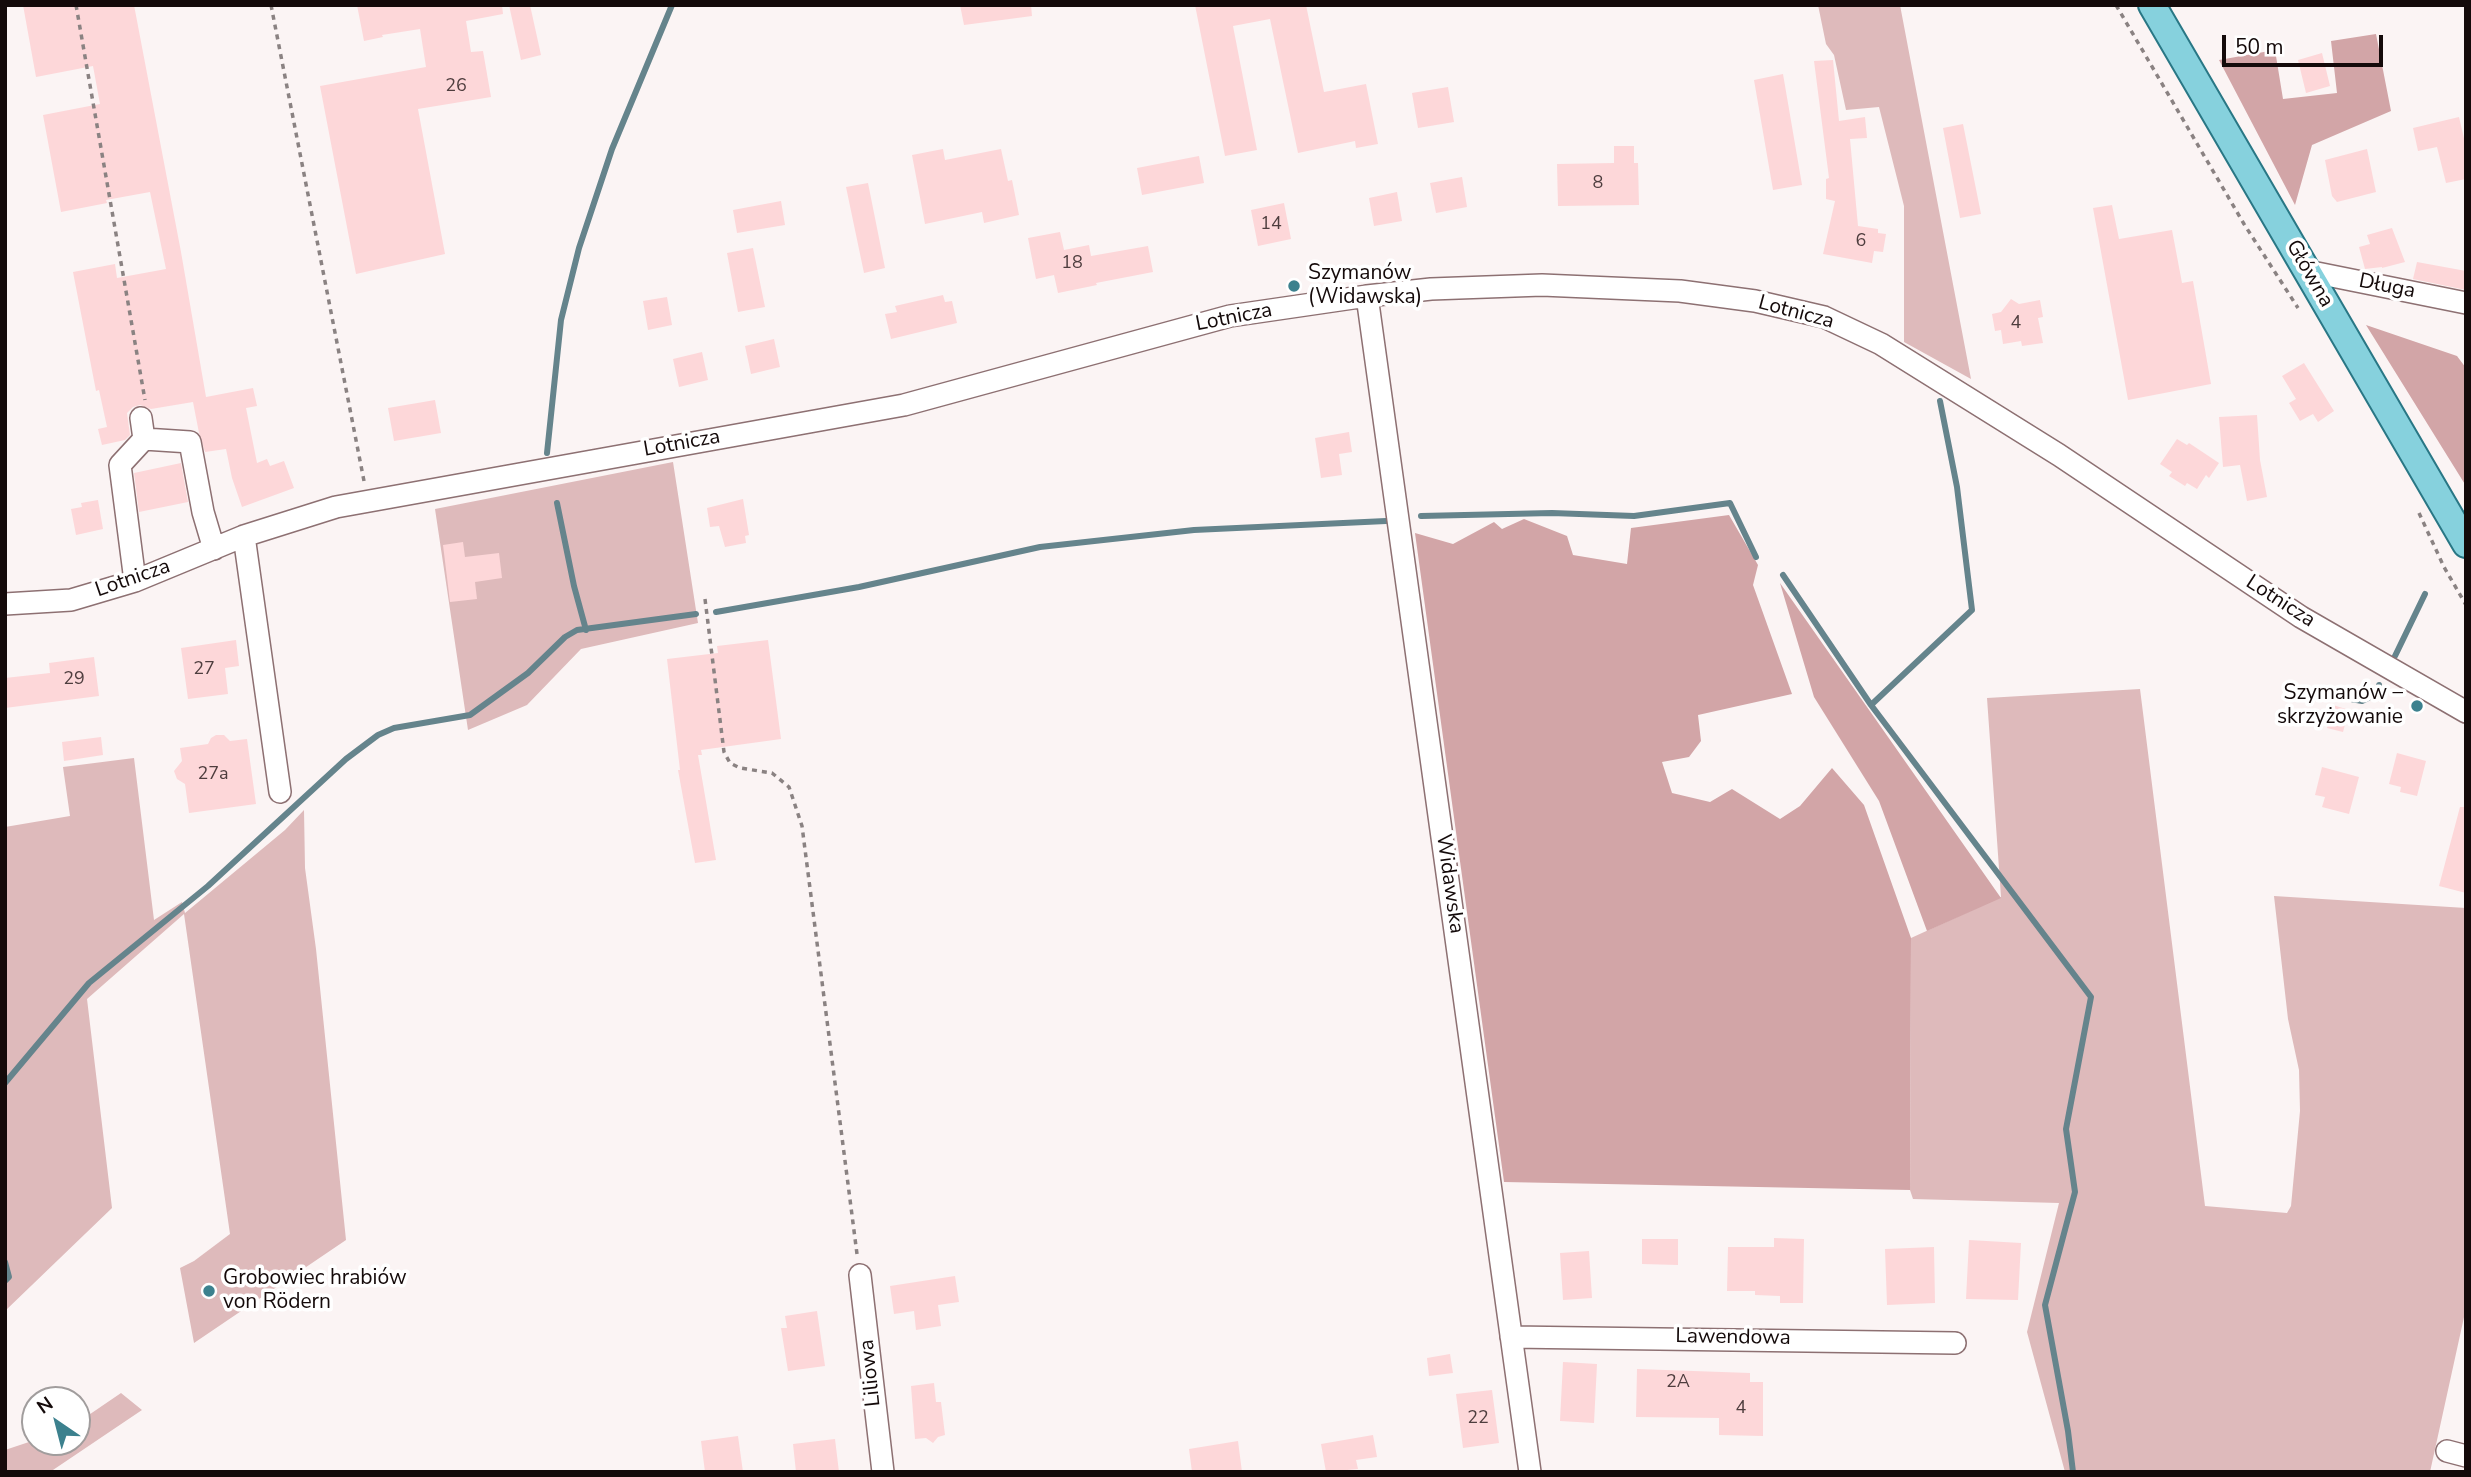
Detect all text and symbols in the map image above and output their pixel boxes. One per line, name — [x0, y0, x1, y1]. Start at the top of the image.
scale bar — [2226, 21, 2387, 65]
text: 50 m — [2235, 33, 2284, 61]
house number: 26 — [445, 76, 467, 98]
house number: 8 — [1593, 173, 1603, 195]
house number: 14 — [1260, 214, 1282, 236]
house number: 6 — [1856, 231, 1866, 253]
street label: Główna — [2280, 236, 2338, 312]
house number: 18 — [1061, 253, 1083, 275]
place label: Szymanów (Widawska) — [1308, 261, 1422, 311]
street label: Długa — [2357, 269, 2417, 305]
marker: Szymanów (Widawska) — [1286, 278, 1302, 294]
street label: Lotnicza — [1755, 291, 1837, 335]
street label: Lotnicza — [1194, 298, 1274, 338]
house number: 4 — [2011, 313, 2021, 335]
street label: Lotnicza — [642, 425, 722, 463]
street label: Lotnicza — [92, 554, 174, 604]
street label: Lotnicza — [2241, 570, 2319, 634]
house number: 27 — [193, 659, 215, 681]
house number: 29 — [63, 669, 85, 691]
place label: Szymanów – skrzyżowanie — [2277, 681, 2403, 731]
marker: Szymanów – skrzyżowanie — [2409, 698, 2425, 714]
house number: 27a — [197, 764, 229, 786]
street label: Widawska — [1430, 833, 1468, 935]
place label: Grobowiec hrabiów von Rödern — [223, 1266, 407, 1316]
marker: Grobowiec hrabiów von Rödern — [201, 1283, 217, 1299]
street label: Lawendowa — [1675, 1324, 1791, 1352]
street label: Liliowa — [855, 1338, 887, 1408]
house number: 2A — [1666, 1372, 1690, 1394]
north arrow — [21, 1386, 91, 1456]
text: N — [32, 1391, 58, 1420]
house number: 4 — [1736, 1398, 1746, 1420]
house number: 22 — [1467, 1408, 1489, 1430]

